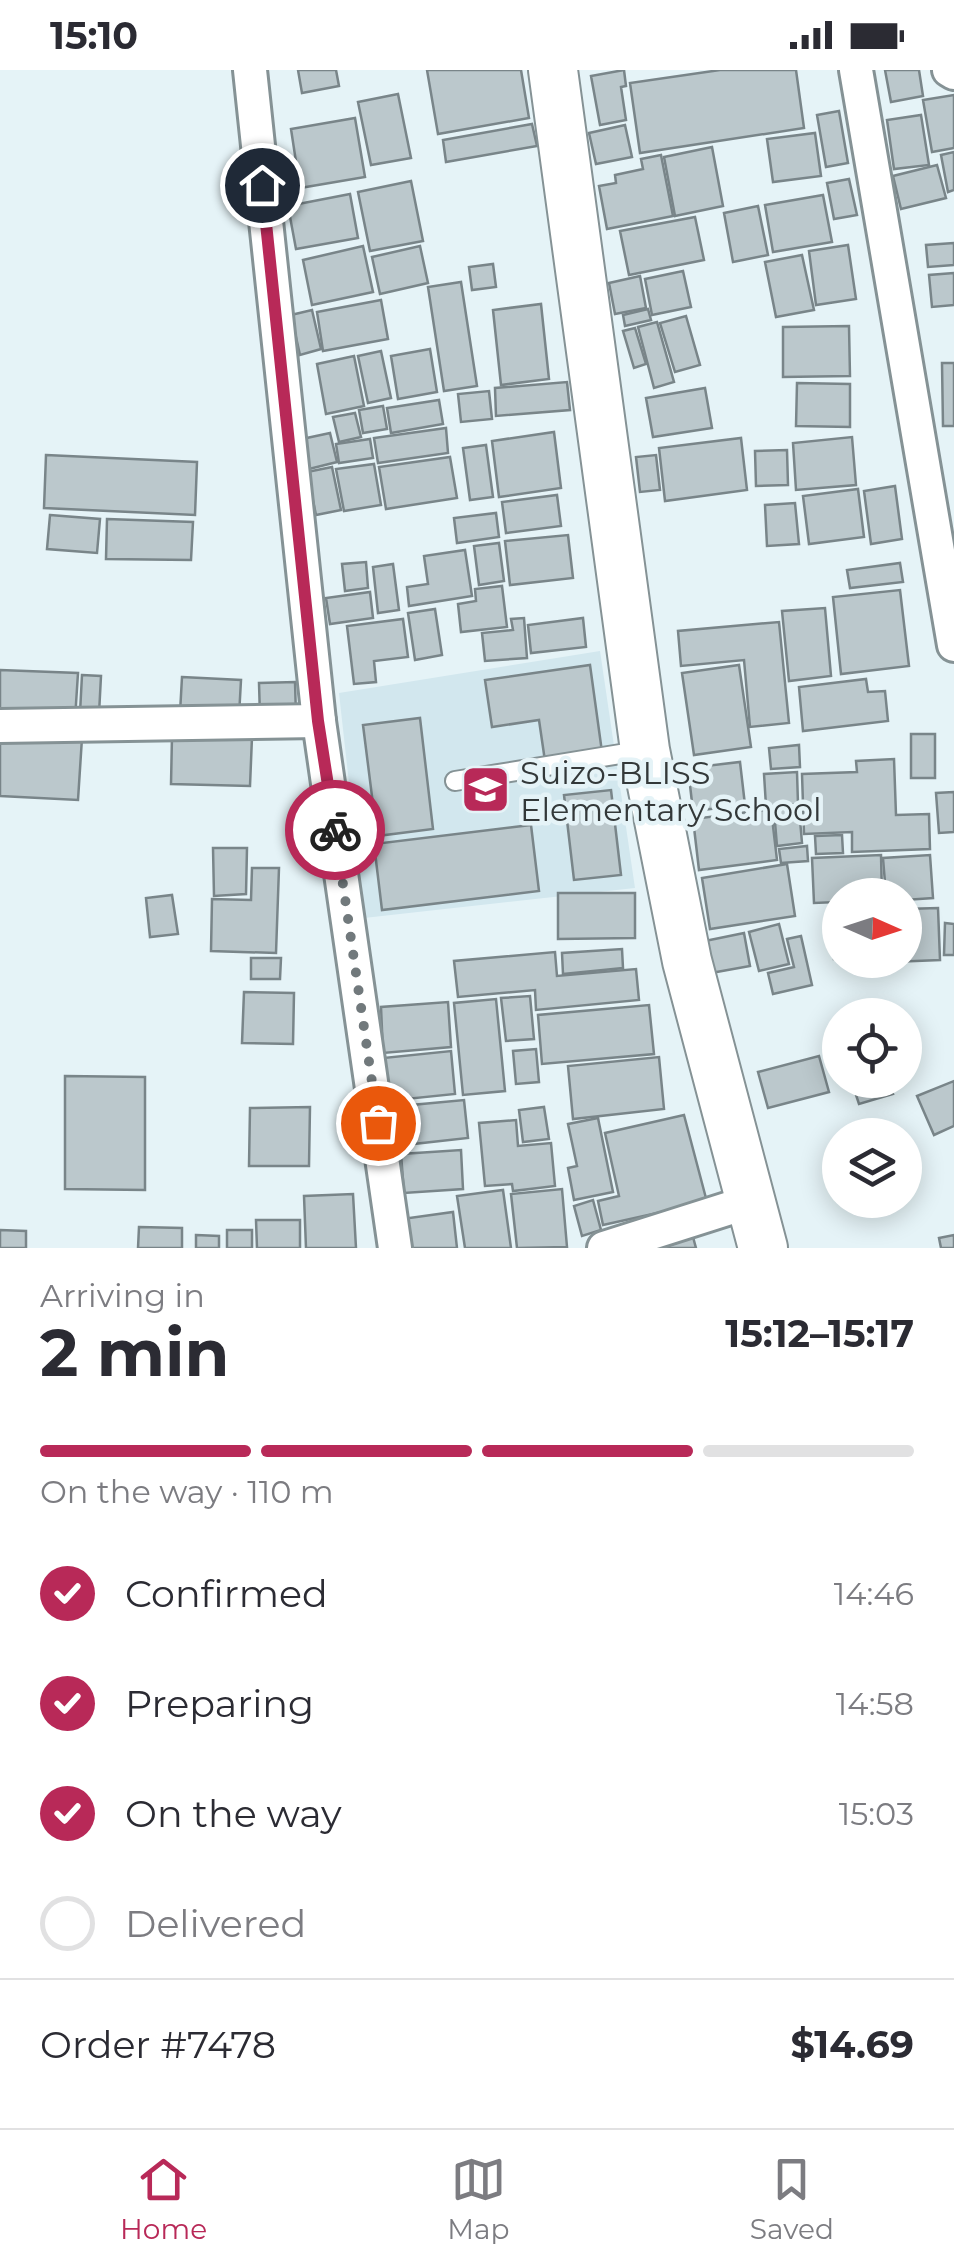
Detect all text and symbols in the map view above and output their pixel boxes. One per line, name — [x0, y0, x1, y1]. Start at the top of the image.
text: 15:10 — [50, 12, 138, 59]
pin — [220, 143, 305, 228]
icon: home — [235, 158, 290, 213]
place label: Suizo-BLISS Elementary School — [520, 753, 822, 829]
school or university icon: Suizo-BLISS Elementary School — [459, 764, 511, 816]
courier — [285, 780, 385, 880]
icon: bike — [308, 803, 363, 858]
north arrow — [822, 878, 922, 978]
map controls — [822, 878, 922, 1218]
button: locate — [822, 998, 922, 1098]
pin — [336, 1081, 421, 1166]
icon: bag — [351, 1096, 406, 1151]
button: layers — [822, 1118, 922, 1218]
text: Arriving in — [40, 1276, 205, 1315]
text: 15:12–15:17 — [725, 1310, 914, 1357]
text: 2 min — [40, 1313, 229, 1392]
text: On the way · 110 m — [40, 1472, 334, 1511]
icon: check — [40, 1566, 95, 1621]
text: Confirmed — [125, 1570, 328, 1617]
text: 14:46 — [834, 1574, 914, 1613]
icon: check — [40, 1676, 95, 1731]
text: Preparing — [125, 1680, 314, 1727]
text: 14:58 — [836, 1684, 914, 1723]
icon: check — [40, 1786, 95, 1841]
text: On the way — [125, 1790, 342, 1837]
text: 15:03 — [839, 1794, 914, 1833]
text: Delivered — [125, 1900, 306, 1947]
text: Order #7478 — [40, 2021, 276, 2068]
text: $14.69 — [790, 2021, 914, 2068]
tab: Home — [120, 2152, 207, 2246]
tab: Map — [447, 2152, 510, 2246]
tab: Saved — [750, 2152, 834, 2246]

